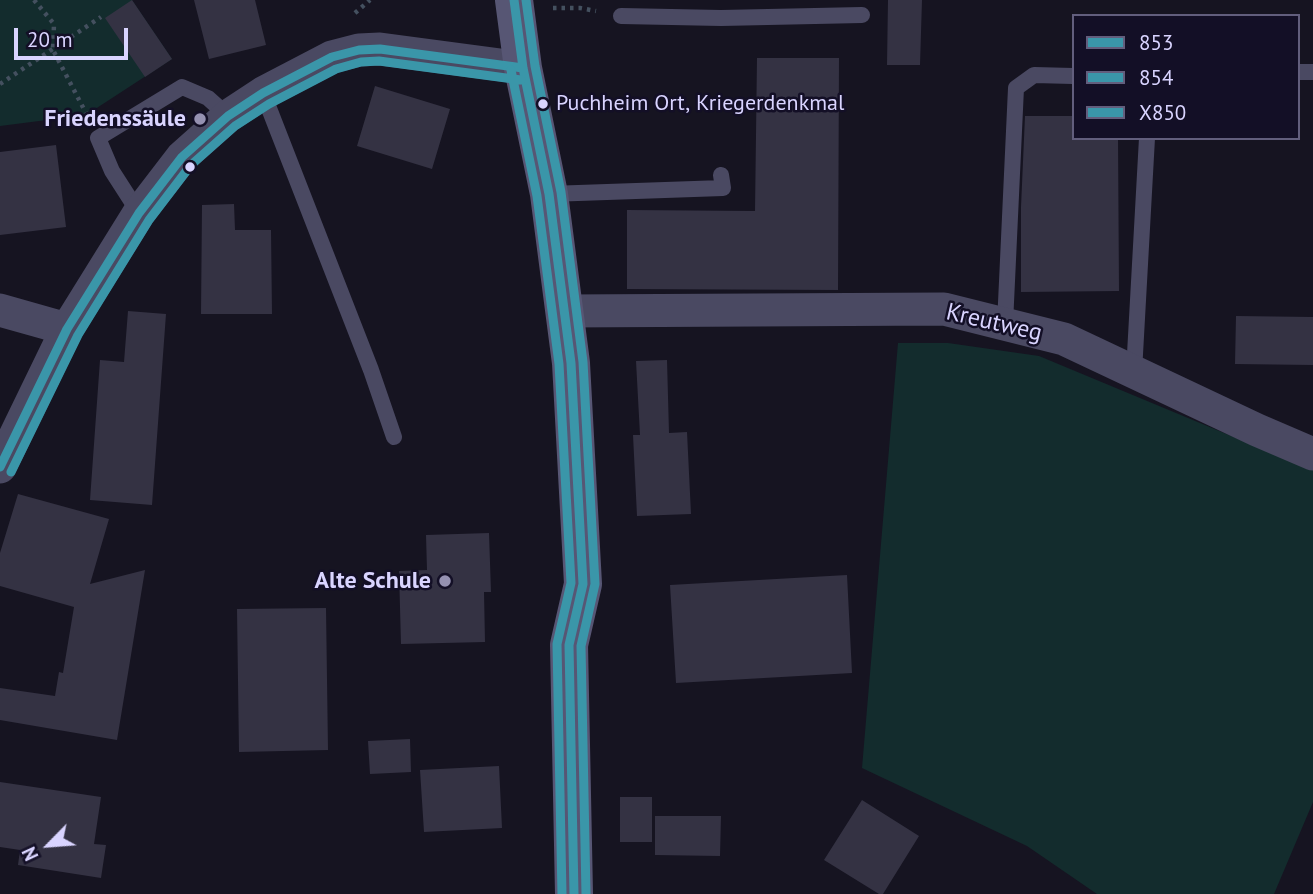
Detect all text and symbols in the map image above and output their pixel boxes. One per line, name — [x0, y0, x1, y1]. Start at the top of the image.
scale bar — [18, 14, 131, 58]
legend — [1072, 14, 1299, 140]
text: 20 m — [27, 26, 73, 53]
text: 853 — [1139, 29, 1173, 56]
text: 854 — [1139, 64, 1173, 91]
place label: Puchheim Ort, Kriegerdenkmal — [556, 91, 844, 117]
marker: Puchheim Ort, Kriegerdenkmal — [536, 97, 550, 111]
text: X850 — [1139, 99, 1186, 126]
place label: Friedenssäule — [44, 105, 186, 133]
marker: Friedenssäule — [192, 111, 208, 127]
unlabelled marker — [183, 160, 197, 174]
street label: Kreutweg — [943, 298, 1045, 348]
place label: Alte Schule — [315, 567, 431, 595]
marker: Alte Schule — [437, 573, 453, 589]
north arrow — [14, 810, 84, 880]
text: N — [16, 843, 43, 865]

